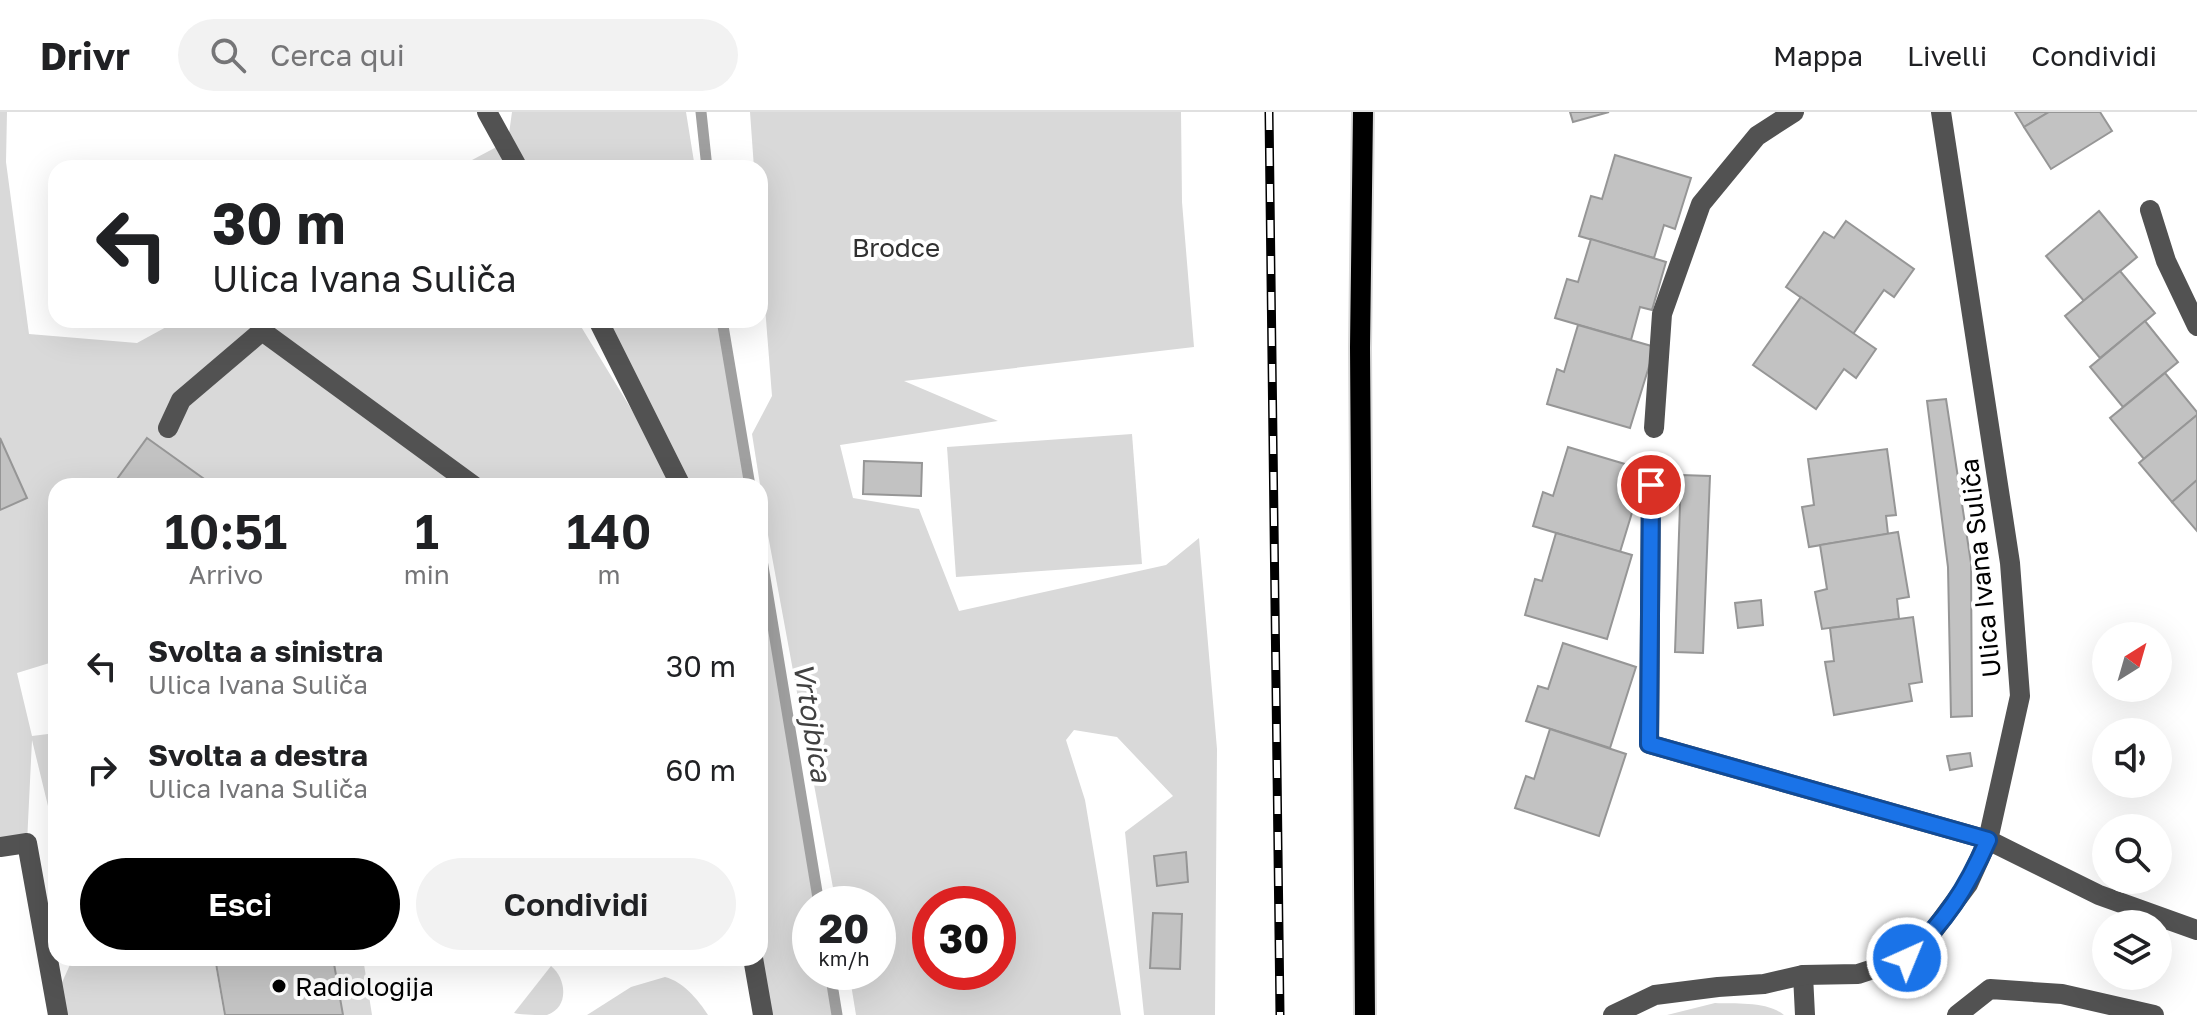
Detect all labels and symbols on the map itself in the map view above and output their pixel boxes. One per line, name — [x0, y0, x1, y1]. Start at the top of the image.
park label: Brodce — [852, 232, 940, 263]
pin — [1617, 451, 1685, 519]
street label: Ulica Ivana Suliča — [1953, 457, 2007, 679]
north arrow — [2092, 622, 2172, 702]
water label: Vrtojbica — [787, 660, 839, 785]
speed limit sign: 30 — [912, 886, 1016, 990]
position arrow — [1865, 916, 1949, 1000]
place label: Radiologija — [295, 971, 434, 1002]
marker: Radiologija — [270, 977, 288, 995]

